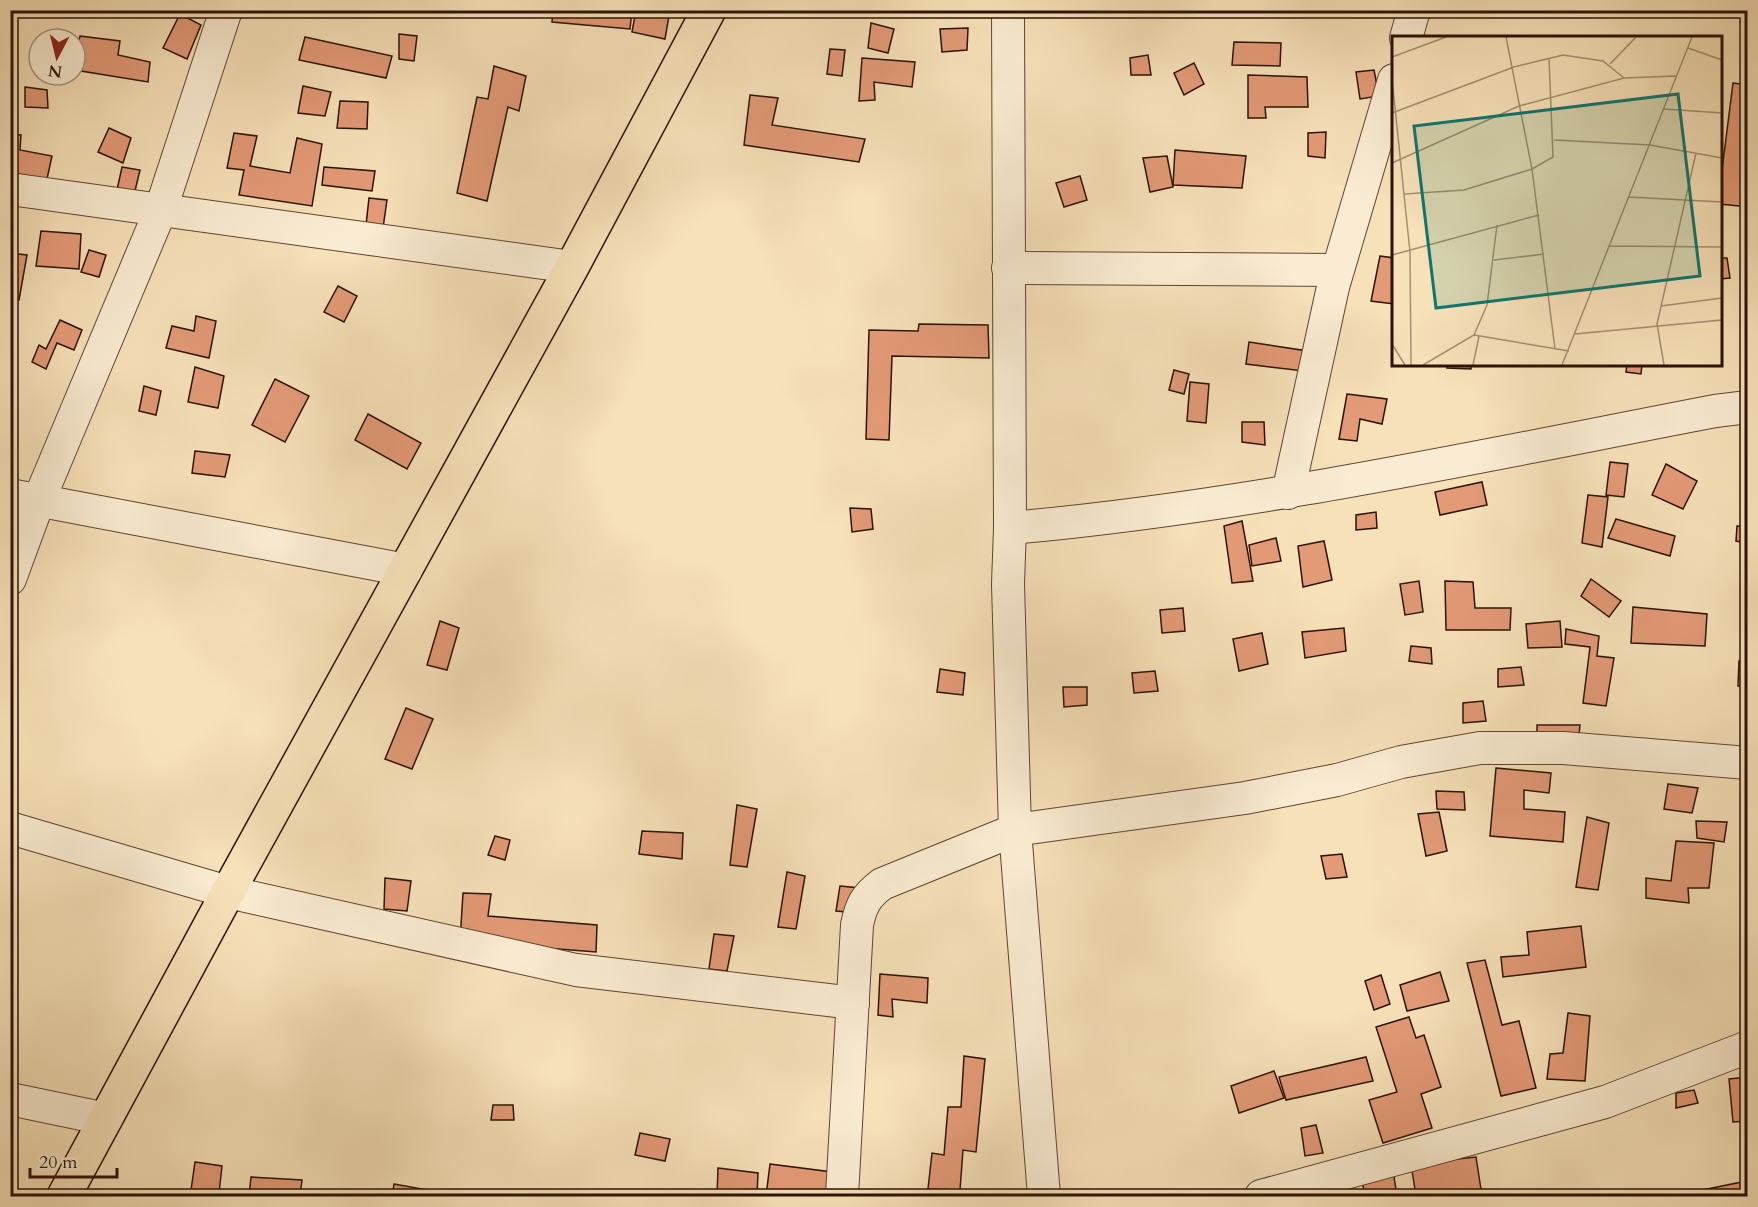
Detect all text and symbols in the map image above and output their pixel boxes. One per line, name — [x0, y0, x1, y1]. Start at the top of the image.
north arrow — [27, 27, 87, 87]
inset map — [1392, 36, 1722, 366]
text: N — [47, 59, 64, 83]
scale bar — [30, 1141, 117, 1179]
text: 20 m — [39, 1150, 78, 1175]

